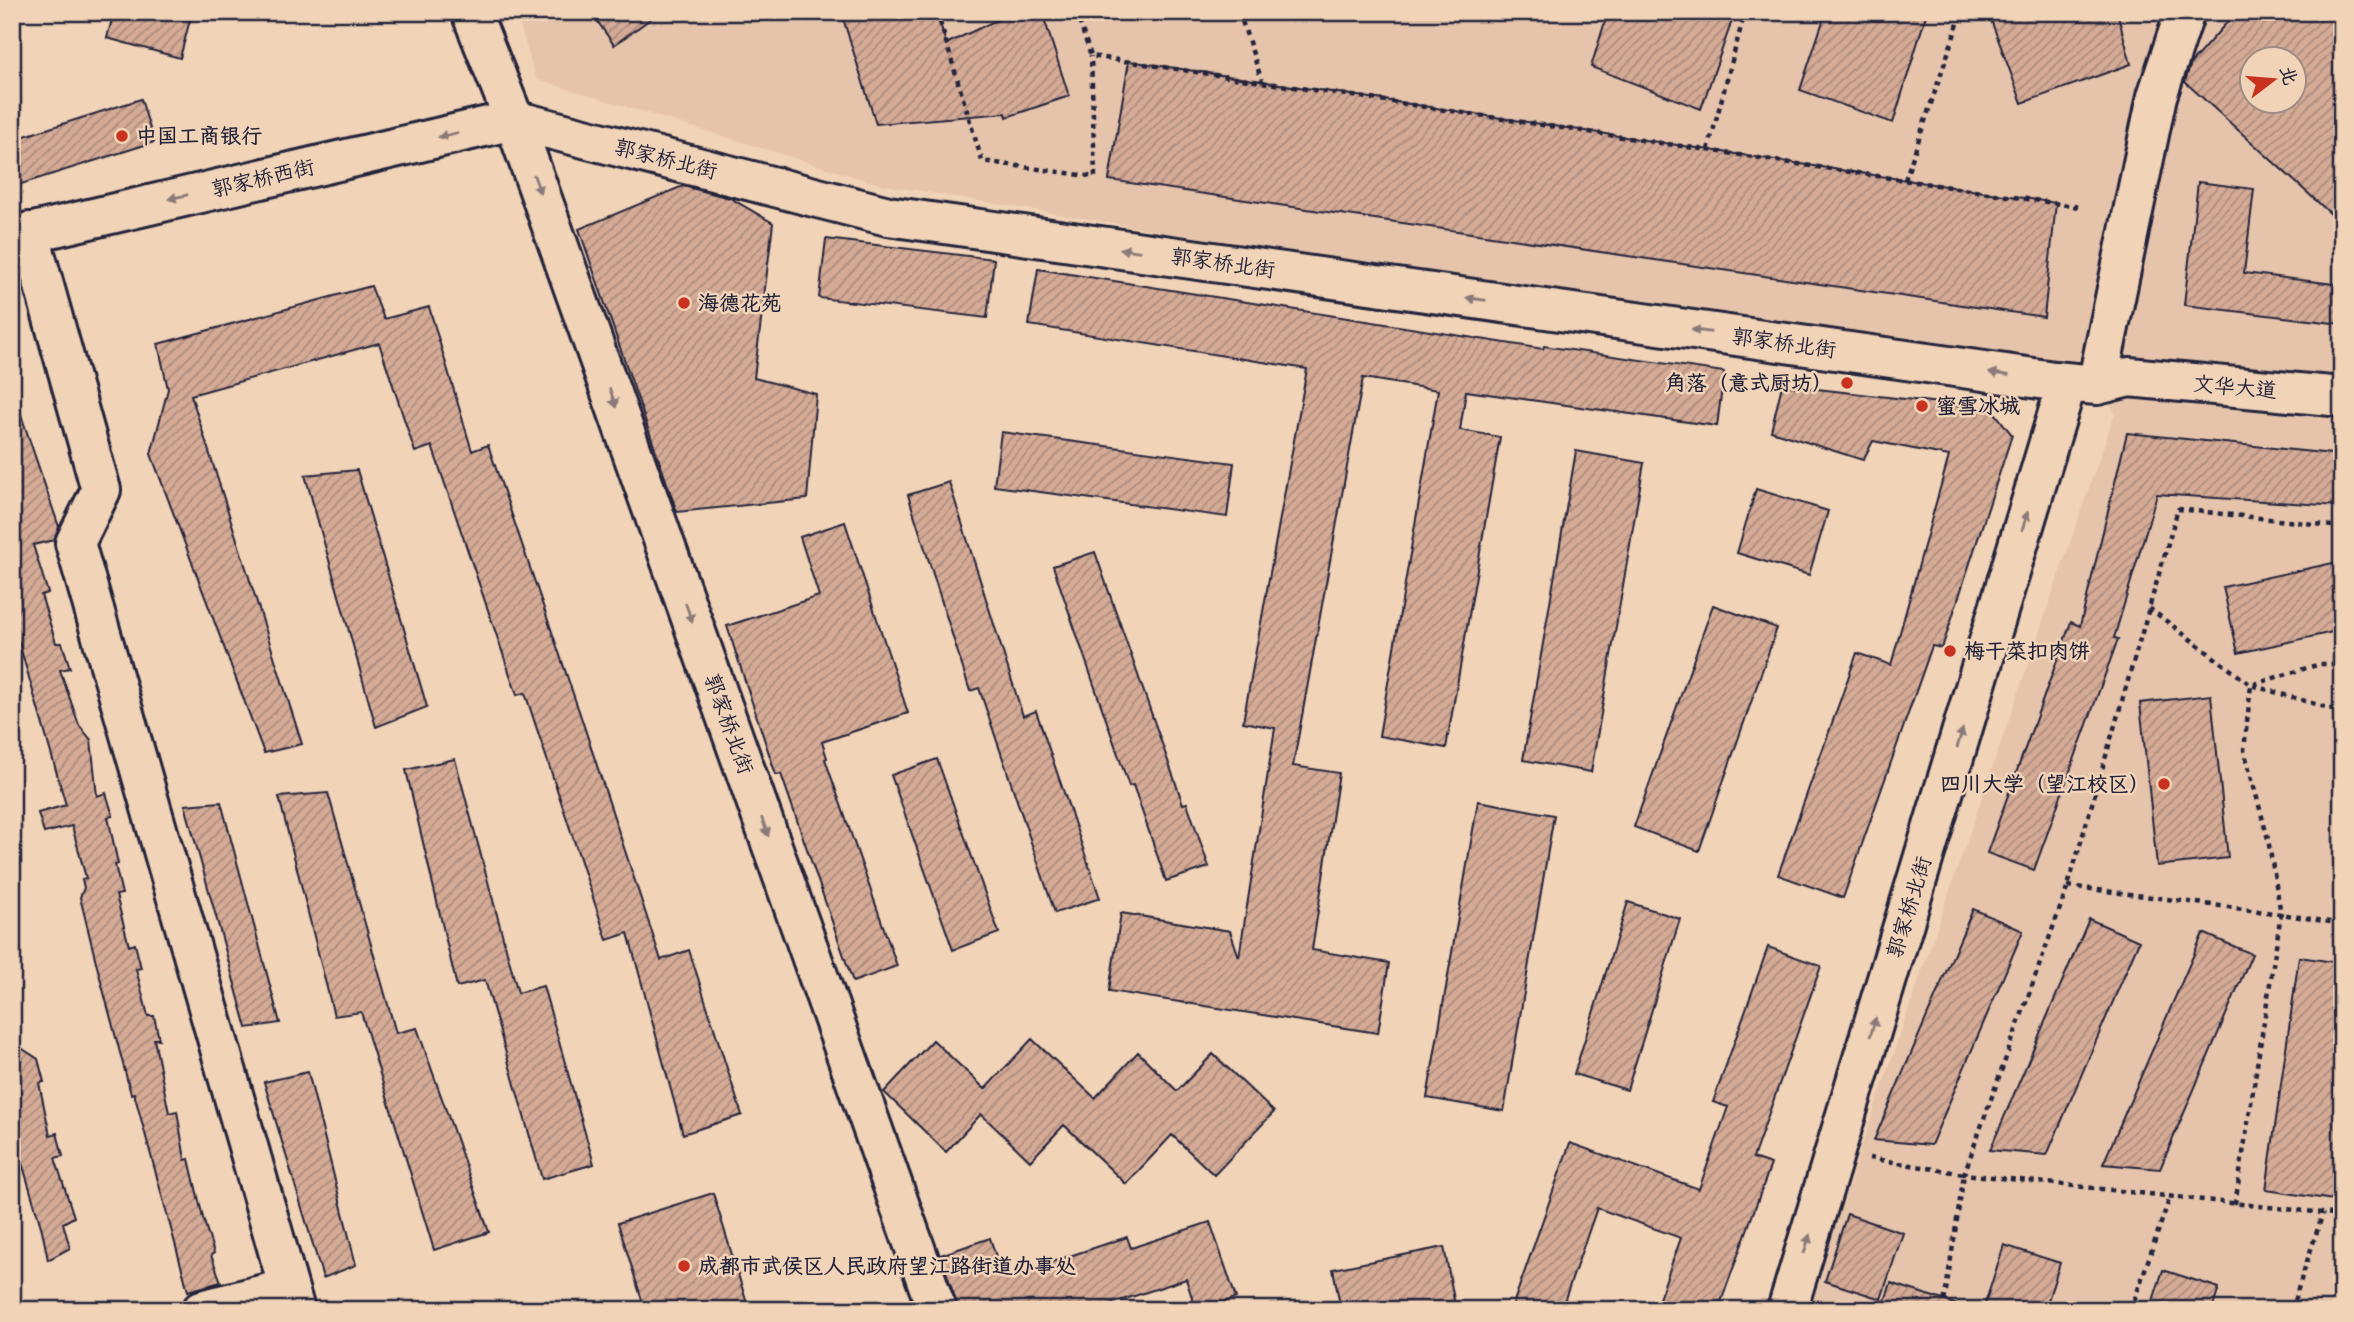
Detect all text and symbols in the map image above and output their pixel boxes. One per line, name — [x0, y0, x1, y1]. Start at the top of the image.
north arrow — [2238, 46, 2308, 116]
text: 北 — [2274, 63, 2304, 88]
place label: 中国工商银行 — [136, 121, 262, 150]
marker: 中国工商银行 — [114, 128, 130, 144]
one-way arrow — [436, 130, 458, 141]
street label: 郭家桥北街 — [612, 132, 721, 185]
street label: 郭家桥西街 — [208, 152, 317, 203]
one-way arrow — [532, 174, 543, 195]
one-way arrow — [167, 192, 189, 203]
street label: 郭家桥北街 — [1169, 241, 1277, 284]
one-way arrow — [1118, 244, 1140, 255]
place label: 海德花苑 — [698, 288, 782, 317]
one-way arrow — [1465, 293, 1487, 304]
marker: 海德花苑 — [676, 295, 692, 311]
street label: 郭家桥北街 — [1730, 321, 1838, 364]
one-way arrow — [1690, 326, 1712, 337]
place label: 角落（意式厨坊） — [1665, 368, 1833, 397]
one-way arrow — [1988, 368, 2010, 379]
street label: 文华大道 — [2192, 368, 2278, 405]
marker: 角落（意式厨坊） — [1839, 375, 1855, 391]
one-way arrow — [608, 388, 619, 409]
place label: 蜜雪冰城 — [1936, 391, 2020, 420]
marker: 蜜雪冰城 — [1914, 398, 1930, 414]
one-way arrow — [2021, 510, 2031, 531]
one-way arrow — [684, 602, 695, 623]
place label: 梅干菜扣肉饼 — [1964, 636, 2090, 665]
marker: 梅干菜扣肉饼 — [1942, 643, 1958, 659]
street label: 郭家桥北街 — [698, 670, 761, 778]
one-way arrow — [1955, 728, 1965, 749]
place label: 四川大学（望江校区） — [1940, 769, 2150, 798]
marker: 四川大学（望江校区） — [2156, 776, 2172, 792]
one-way arrow — [760, 817, 771, 838]
street label: 郭家桥北街 — [1879, 852, 1938, 961]
one-way arrow — [1868, 1016, 1878, 1037]
one-way arrow — [1803, 1234, 1813, 1255]
place label: 成都市武侯区人民政府望江路街道办事处 — [698, 1251, 1076, 1280]
marker: 成都市武侯区人民政府望江路街道办事处 — [676, 1258, 692, 1274]

